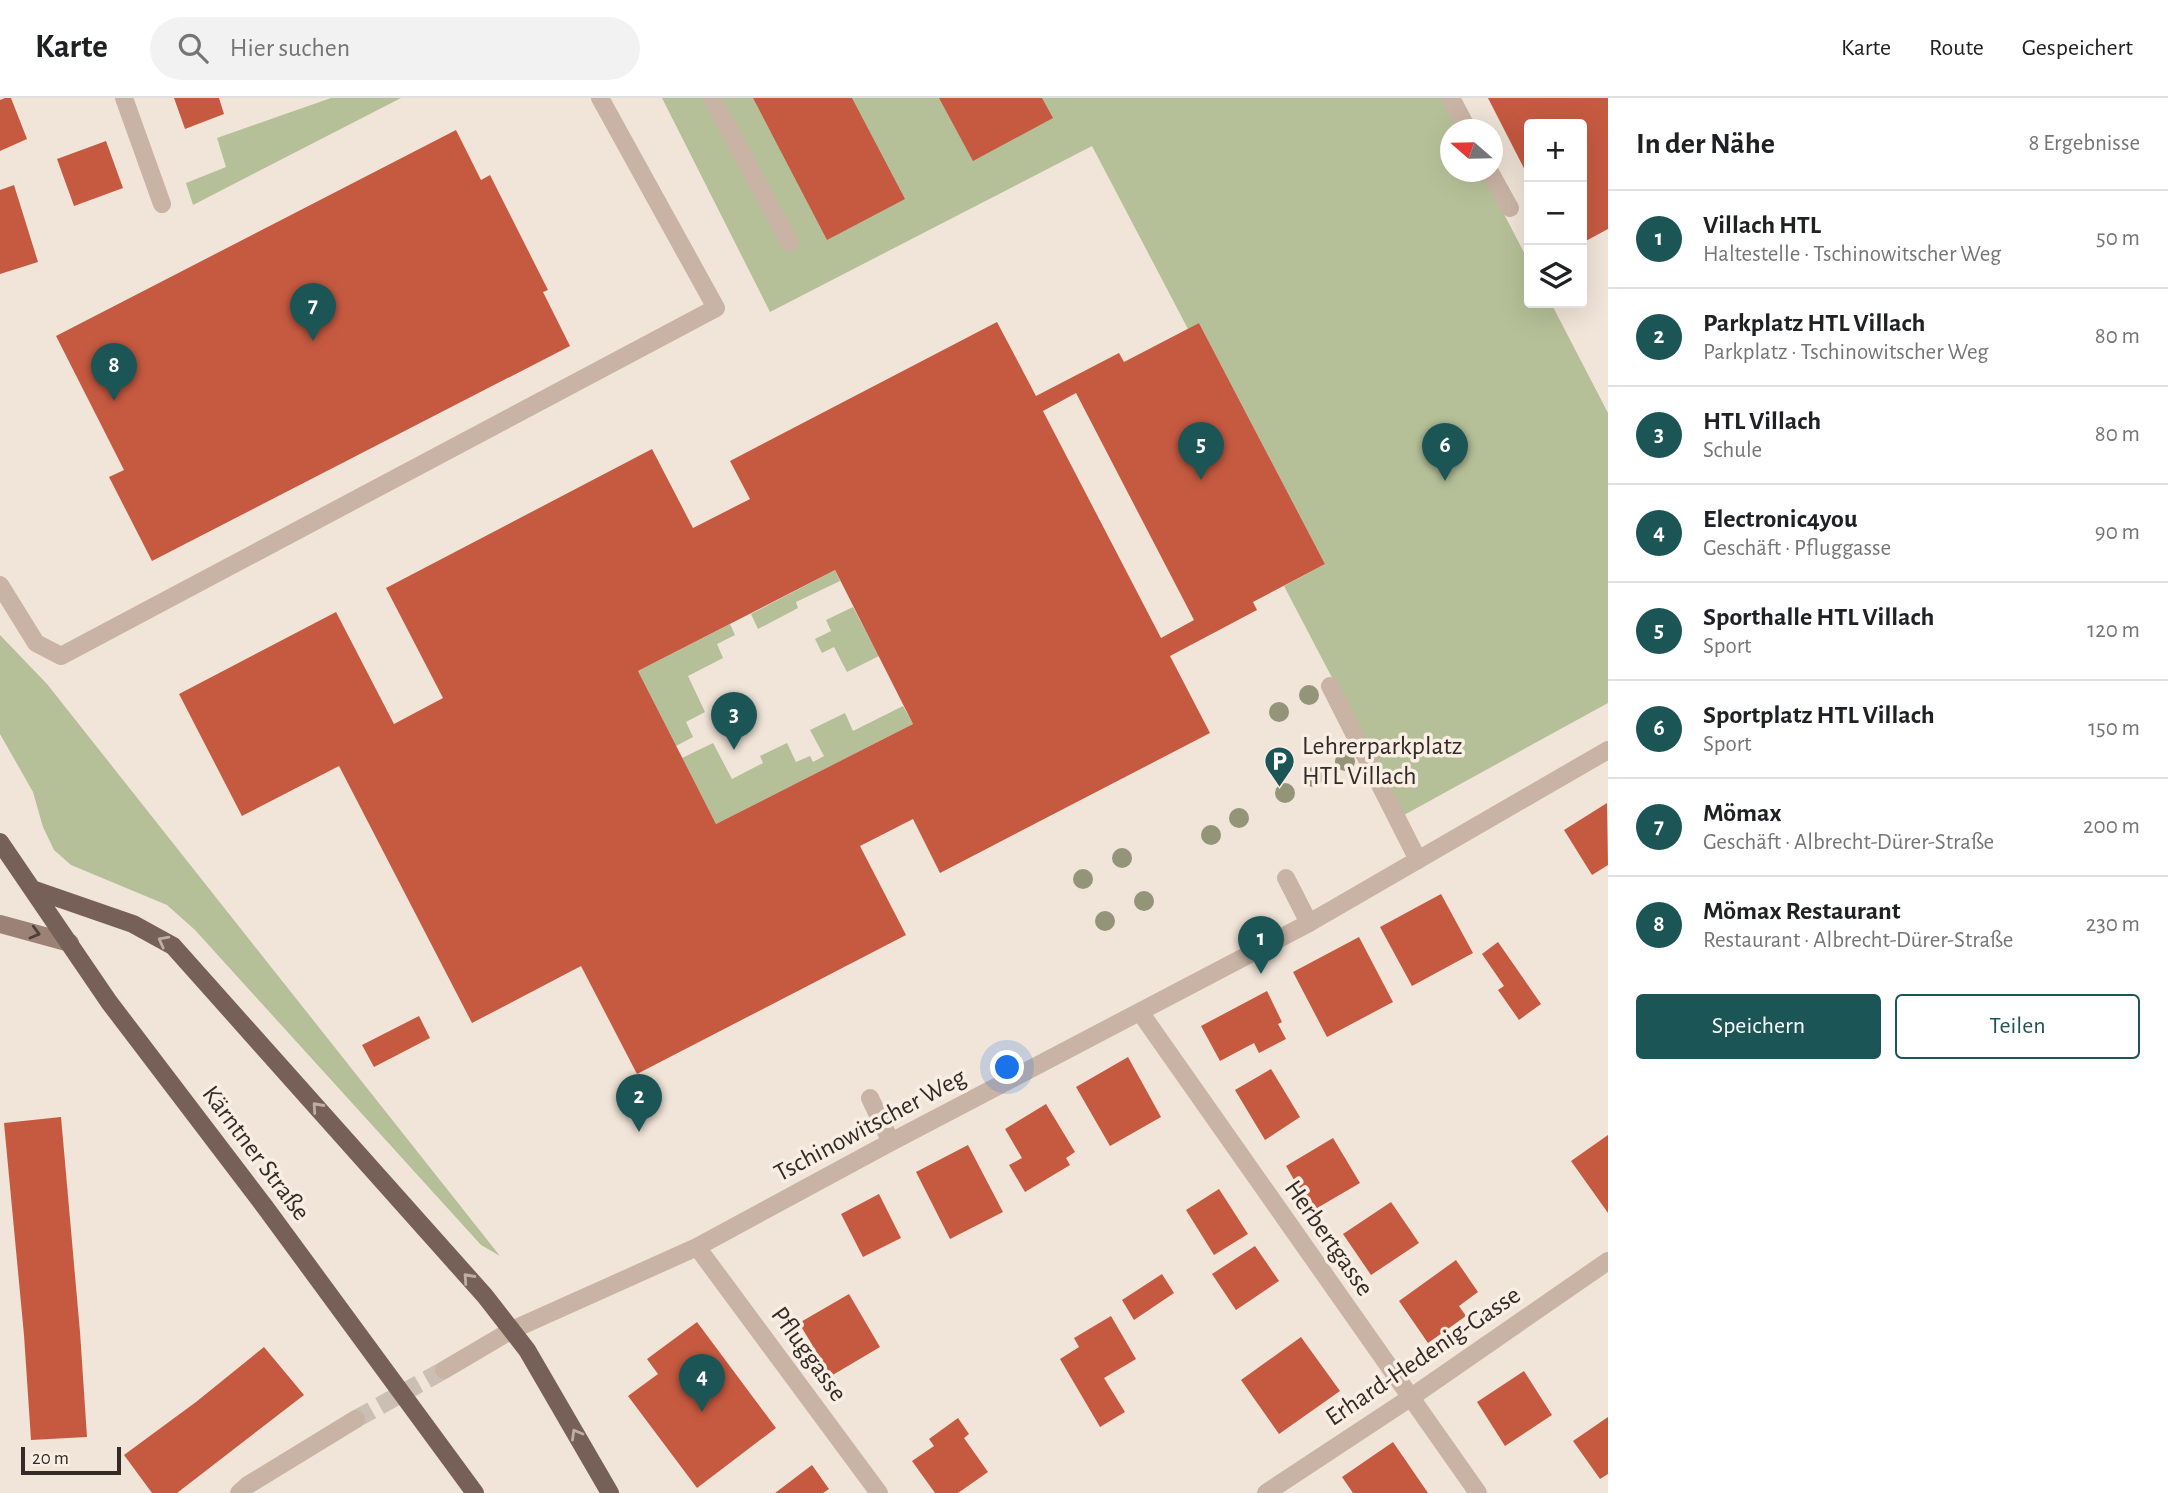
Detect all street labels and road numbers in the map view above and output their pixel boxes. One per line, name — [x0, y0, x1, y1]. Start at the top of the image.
street label: Tschinowitscher Weg — [770, 1063, 970, 1186]
street label: Kärntner Straße — [197, 1081, 315, 1225]
street label: Herbertgasse — [1280, 1175, 1378, 1301]
street label: Erhard-Hedenig-Gasse — [1321, 1281, 1525, 1431]
street label: Pfluggasse — [766, 1302, 852, 1406]

